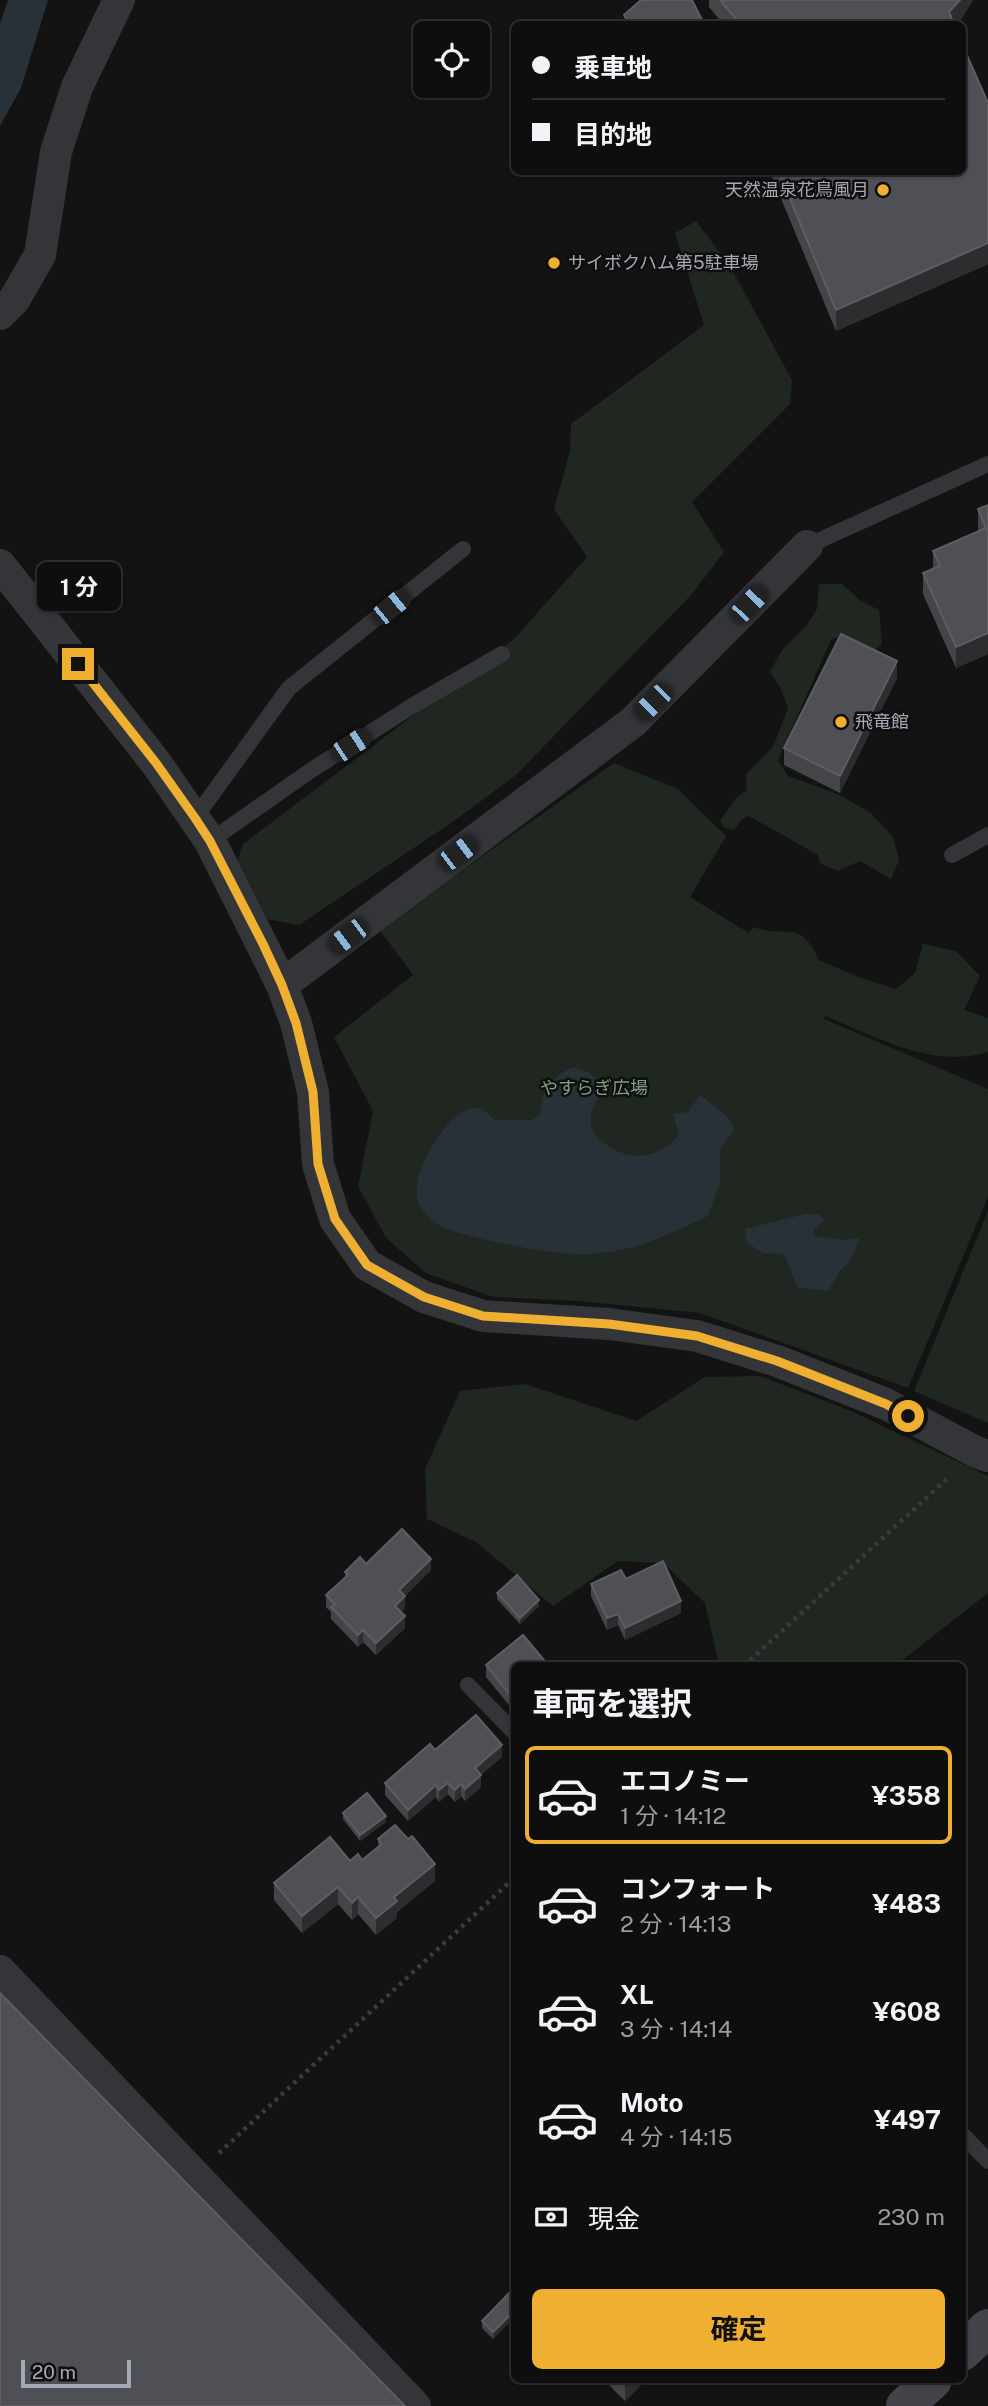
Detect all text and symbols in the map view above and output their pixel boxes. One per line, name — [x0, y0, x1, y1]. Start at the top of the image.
map controls — [413, 21, 490, 98]
button: locate — [413, 21, 490, 98]
text: 乗車地 — [574, 52, 652, 83]
text: 目的地 — [574, 119, 652, 150]
place label: 天然温泉花鳥風月 — [725, 179, 869, 200]
marker: 天然温泉花鳥風月 — [875, 182, 891, 198]
place label: サイボクハム第5駐車場 — [568, 252, 759, 273]
marker: サイボクハム第5駐車場 — [546, 255, 562, 271]
callout: 1 分 — [36, 562, 120, 612]
text: 1 分 — [60, 573, 98, 600]
car — [727, 582, 772, 626]
car — [369, 586, 414, 628]
route end — [62, 648, 94, 680]
car — [631, 680, 676, 724]
place label: 飛竜館 — [855, 711, 909, 732]
marker: 飛竜館 — [833, 714, 849, 730]
car — [328, 725, 375, 765]
car — [435, 832, 482, 874]
car — [325, 915, 372, 957]
park label: やすらぎ広場 — [540, 1077, 648, 1098]
route start — [892, 1400, 924, 1432]
text: 車両を選択 — [532, 1685, 692, 1722]
icon: car — [536, 1764, 599, 1827]
text: エコノミー — [620, 1765, 750, 1796]
text: ¥358 — [872, 1780, 941, 1811]
text: 1 分 · 14:12 — [620, 1802, 726, 1829]
icon: car — [536, 1872, 599, 1935]
text: コンフォート — [620, 1873, 775, 1904]
text: ¥483 — [872, 1888, 941, 1919]
text: 2 分 · 14:13 — [620, 1910, 731, 1937]
text: XL — [620, 1979, 654, 2010]
icon: car — [536, 1980, 599, 2043]
text: ¥608 — [873, 1996, 941, 2027]
text: 3 分 · 14:14 — [620, 2015, 732, 2042]
text: Moto — [620, 2087, 683, 2118]
icon: car — [536, 2088, 599, 2151]
text: ¥497 — [874, 2104, 941, 2135]
text: 4 分 · 14:15 — [620, 2123, 732, 2150]
icon: cash — [532, 2198, 570, 2236]
text: 現金 — [588, 2203, 640, 2234]
text: 230 m — [877, 2203, 945, 2230]
button: 確定 — [532, 2289, 945, 2369]
scale bar — [21, 2357, 131, 2389]
text: 20 m — [32, 2361, 76, 2383]

